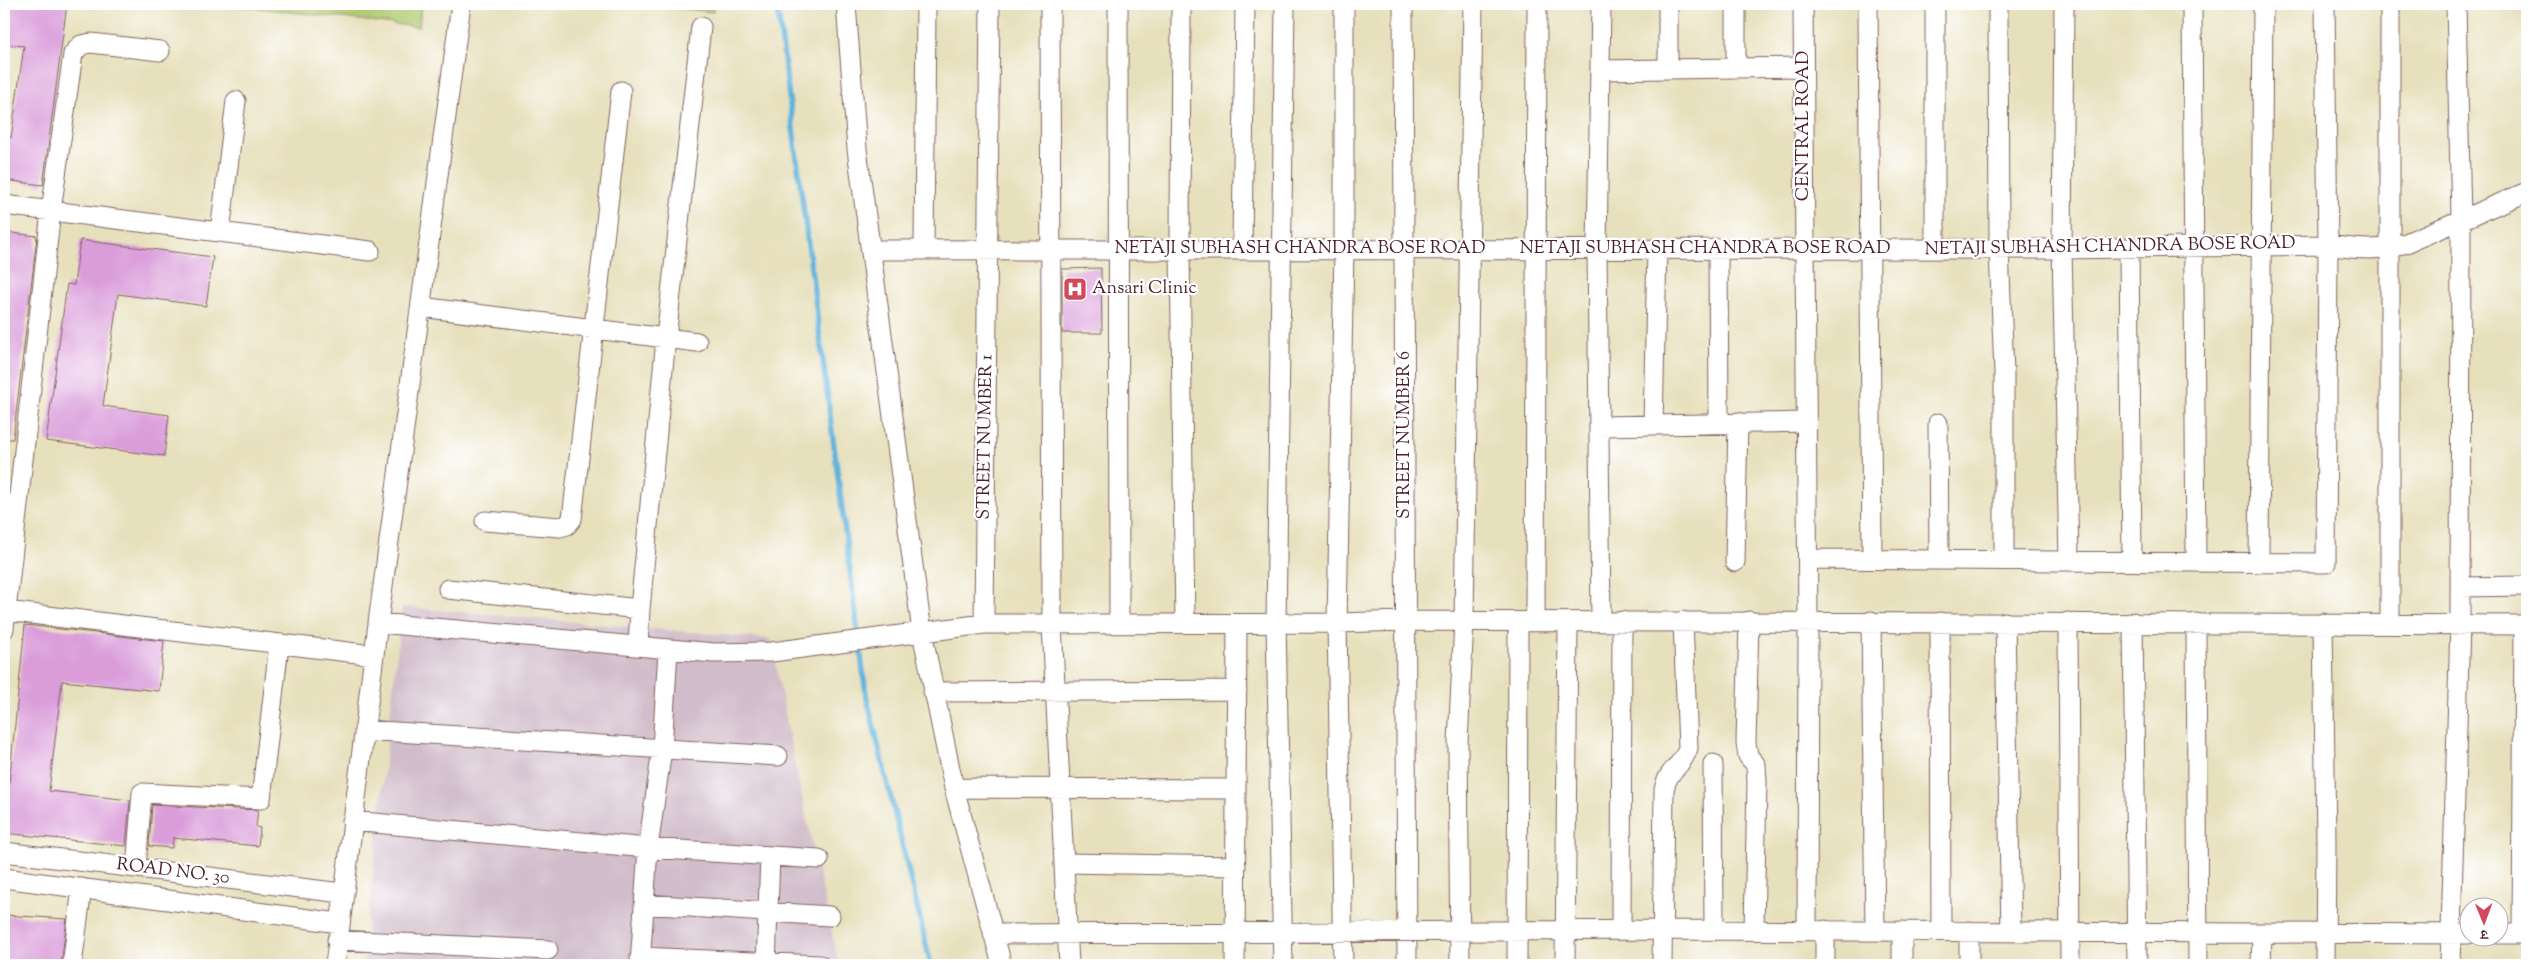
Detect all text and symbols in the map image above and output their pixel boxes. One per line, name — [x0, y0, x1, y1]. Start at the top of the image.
street label: CENTRAL ROAD — [1791, 51, 1817, 201]
street label: NETAJI SUBHASH CHANDRA BOSE ROAD — [1924, 231, 2296, 263]
street label: NETAJI SUBHASH CHANDRA BOSE ROAD — [1115, 236, 1485, 262]
street label: NETAJI SUBHASH CHANDRA BOSE ROAD — [1520, 236, 1890, 262]
hospital icon: Ansari Clinic — [1062, 276, 1088, 302]
place label: Ansari Clinic — [1092, 276, 1197, 302]
street label: STREET NUMBER 6 — [1392, 351, 1418, 519]
street label: STREET NUMBER 1 — [972, 354, 1000, 520]
street label: ROAD NO. 30 — [115, 852, 231, 892]
north arrow — [2458, 896, 2508, 946]
text: उ — [2480, 923, 2489, 943]

